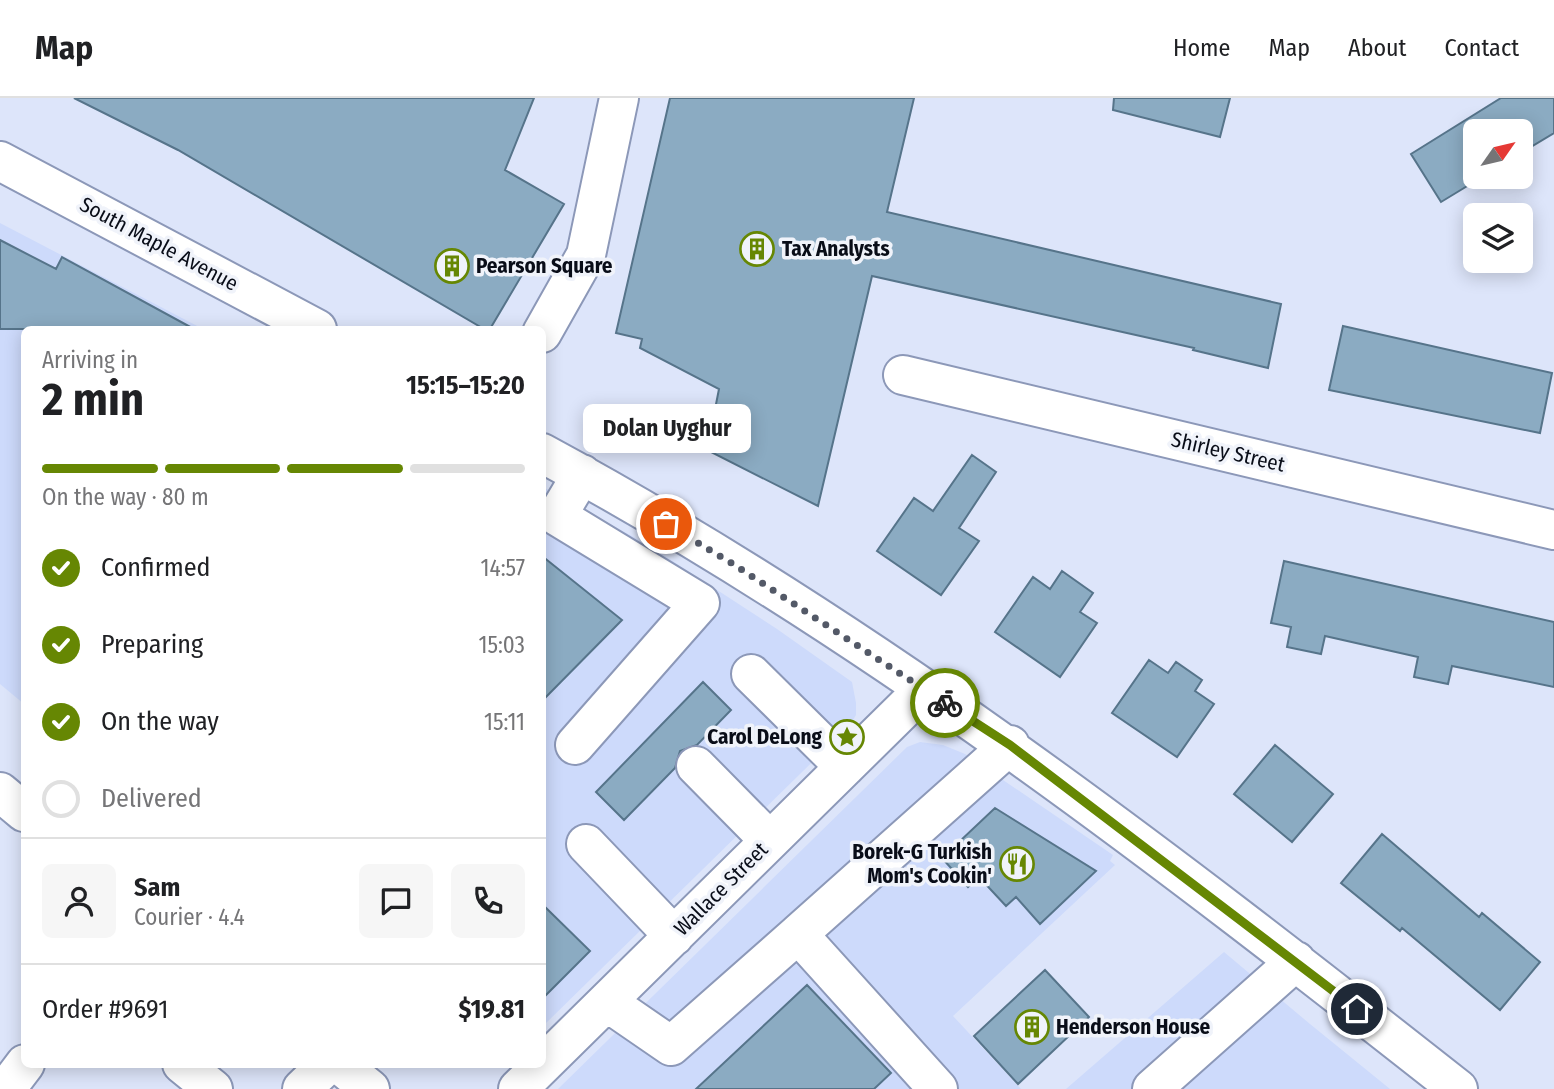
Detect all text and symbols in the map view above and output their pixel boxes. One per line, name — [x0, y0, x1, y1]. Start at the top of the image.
text: Map — [35, 28, 93, 68]
text: Home — [1173, 34, 1230, 62]
text: Map — [1268, 34, 1310, 62]
text: About — [1348, 34, 1406, 62]
text: Contact — [1444, 34, 1519, 62]
north arrow — [1463, 119, 1533, 189]
map controls — [1463, 119, 1533, 273]
street label: South Maple Avenue — [75, 191, 243, 297]
button: layers — [1463, 203, 1533, 273]
building icon: Tax Analysts — [738, 230, 776, 268]
place label: Tax Analysts — [782, 236, 890, 262]
building icon: Pearson Square — [433, 247, 471, 285]
place label: Pearson Square — [476, 253, 613, 279]
text: Arriving in — [42, 346, 138, 374]
text: 15:15–15:20 — [406, 370, 525, 401]
text: 2 min — [42, 372, 144, 427]
callout: Dolan Uyghur — [582, 405, 750, 454]
text: Dolan Uyghur — [603, 414, 731, 442]
street label: Shirley Street — [1169, 426, 1287, 478]
text: On the way · 80 m — [42, 483, 209, 511]
pin — [636, 494, 696, 554]
icon: bag — [647, 505, 685, 543]
icon: check — [42, 549, 80, 587]
text: Confirmed — [101, 552, 211, 583]
text: 14:57 — [481, 554, 525, 582]
icon: check — [42, 626, 80, 664]
text: Preparing — [101, 629, 203, 660]
text: 15:03 — [478, 631, 525, 659]
courier — [910, 668, 980, 738]
icon: bike — [926, 684, 964, 722]
icon: check — [42, 703, 80, 741]
text: On the way — [101, 706, 219, 737]
text: 15:11 — [484, 708, 525, 736]
place icon: Carol DeLong — [828, 718, 866, 756]
place label: Carol DeLong — [707, 724, 823, 750]
text: Delivered — [101, 783, 202, 814]
street label: Wallace Street — [669, 837, 773, 941]
place label: Borek-G Turkish Mom's Cookin' — [852, 839, 992, 889]
restaurant icon: Borek-G Turkish Mom's Cookin' — [998, 845, 1036, 883]
button: person — [42, 864, 116, 938]
button: chat — [359, 864, 433, 938]
button: phone — [451, 864, 525, 938]
text: Sam — [134, 872, 180, 903]
text: Courier · 4.4 — [134, 903, 245, 931]
pin — [1327, 979, 1387, 1039]
icon: home — [1338, 990, 1376, 1028]
text: Order #9691 — [42, 994, 168, 1025]
text: $19.81 — [458, 994, 525, 1025]
building icon: Henderson House — [1013, 1008, 1051, 1046]
place label: Henderson House — [1056, 1014, 1211, 1040]

